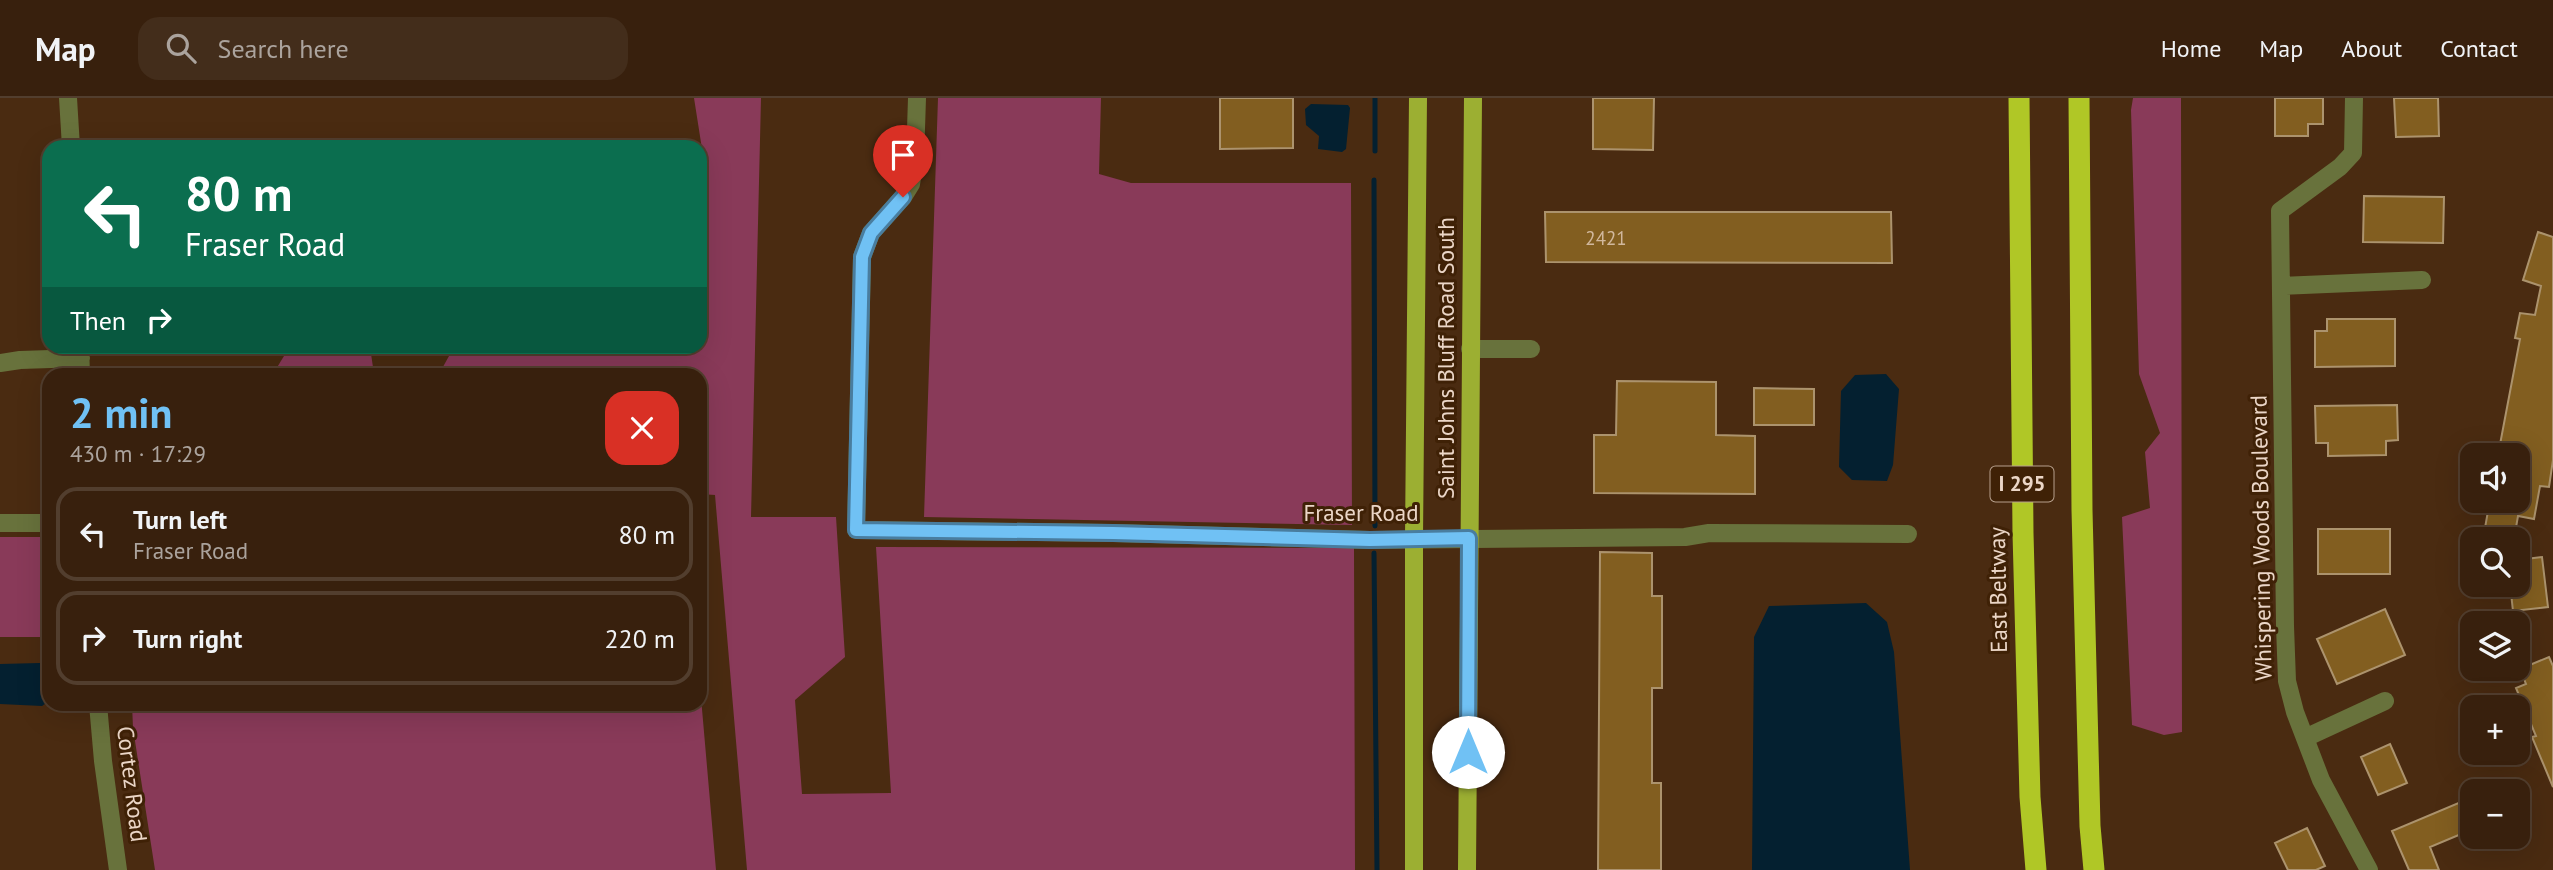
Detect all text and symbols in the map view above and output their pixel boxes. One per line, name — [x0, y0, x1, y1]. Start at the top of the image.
search box — [138, 17, 628, 80]
text: Map — [35, 27, 96, 70]
icon: search — [162, 29, 200, 67]
text: Search here — [218, 32, 349, 65]
text: Home — [2161, 33, 2221, 64]
text: Map — [2259, 33, 2303, 64]
text: About — [2341, 33, 2402, 64]
text: Contact — [2440, 33, 2518, 64]
pin — [873, 125, 933, 197]
icon: arrive — [884, 136, 922, 174]
text: 80 m — [185, 161, 292, 225]
icon: left — [70, 168, 161, 259]
street label: Saint Johns Bluff Road South — [1431, 217, 1460, 499]
text: Fraser Road — [185, 223, 345, 265]
house number: 2421 — [1585, 226, 1627, 250]
icon: right — [140, 301, 178, 339]
text: Then — [70, 304, 126, 337]
text: 2 min — [70, 385, 172, 440]
button: close — [605, 391, 679, 465]
street label: Whispering Woods Boulevard — [2244, 395, 2277, 681]
text: 430 m · 17:29 — [70, 439, 206, 468]
map controls — [2460, 443, 2530, 849]
button: sound — [2460, 443, 2530, 513]
road number: I 295 — [1990, 466, 2054, 502]
street label: Fraser Road — [1303, 498, 1419, 527]
text: Turn left — [133, 503, 227, 536]
icon: left — [74, 515, 112, 553]
text: 80 m — [619, 518, 675, 551]
street label: East Beltway — [1982, 526, 2013, 653]
button: search — [2460, 527, 2530, 597]
text: Fraser Road — [133, 536, 248, 565]
button: layers — [2460, 611, 2530, 681]
icon: right — [74, 619, 112, 657]
text: Turn right — [133, 622, 242, 655]
text: 220 m — [604, 622, 675, 655]
button: + — [2460, 695, 2530, 765]
position arrow — [1431, 715, 1505, 789]
street label: Cortez Road — [111, 724, 154, 844]
button: − — [2460, 779, 2530, 849]

